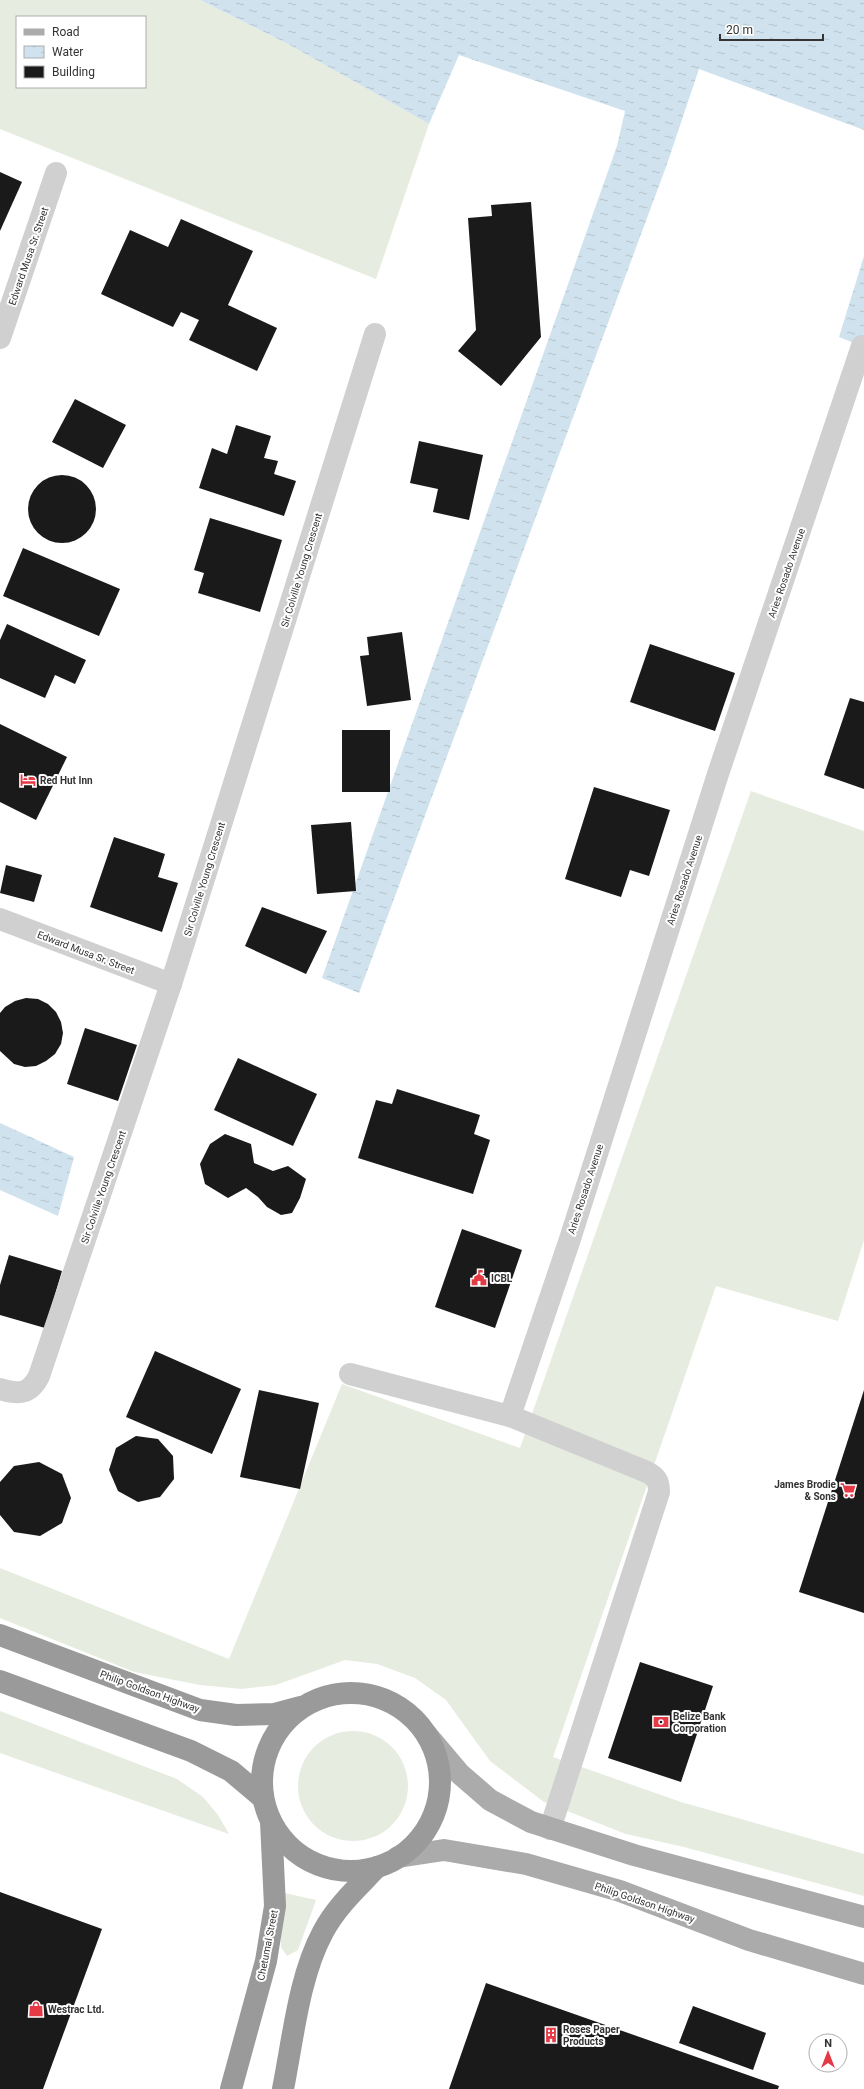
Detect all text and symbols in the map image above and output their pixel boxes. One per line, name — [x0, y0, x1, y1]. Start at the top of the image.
legend — [16, 16, 146, 88]
scale bar — [720, 16, 823, 42]
text: 20 m — [726, 23, 753, 37]
text: Road — [52, 25, 80, 39]
text: Water — [52, 45, 83, 59]
text: Building — [52, 65, 95, 79]
street label: Edward Musa Sr. Street — [6, 206, 50, 307]
street label: Sir Colville Young Crescent — [279, 512, 324, 629]
street label: Aries Rosado Avenue — [766, 527, 807, 620]
hotel icon: Red Hut Inn — [19, 771, 37, 789]
place label: Red Hut Inn — [40, 775, 93, 786]
street label: Sir Colville Young Crescent — [182, 821, 227, 938]
street label: Aries Rosado Avenue — [665, 834, 704, 927]
street label: Edward Musa Sr. Street — [36, 929, 136, 976]
street label: Sir Colville Young Crescent — [79, 1129, 128, 1245]
street label: Aries Rosado Avenue — [566, 1143, 605, 1236]
public building icon: ICBL — [470, 1269, 488, 1287]
place label: ICBL — [491, 1273, 513, 1284]
place label: James Brodie & Sons — [774, 1479, 837, 1502]
supermarket icon: James Brodie & Sons — [839, 1481, 857, 1499]
street label: Philip Goldson Highway — [99, 1668, 201, 1715]
place label: Belize Bank Corporation — [673, 1711, 727, 1734]
bank icon: Belize Bank Corporation — [652, 1713, 670, 1731]
street label: Philip Goldson Highway — [593, 1880, 696, 1925]
street label: Chetumal Street — [255, 1909, 280, 1981]
shop icon: Westrac Ltd. — [27, 2000, 45, 2018]
place label: Westrac Ltd. — [48, 2004, 104, 2015]
place label: Roses Paper Products — [563, 2024, 620, 2047]
building icon: Roses Paper Products — [542, 2026, 560, 2044]
north arrow — [808, 2033, 848, 2073]
text: N — [824, 2037, 832, 2050]

